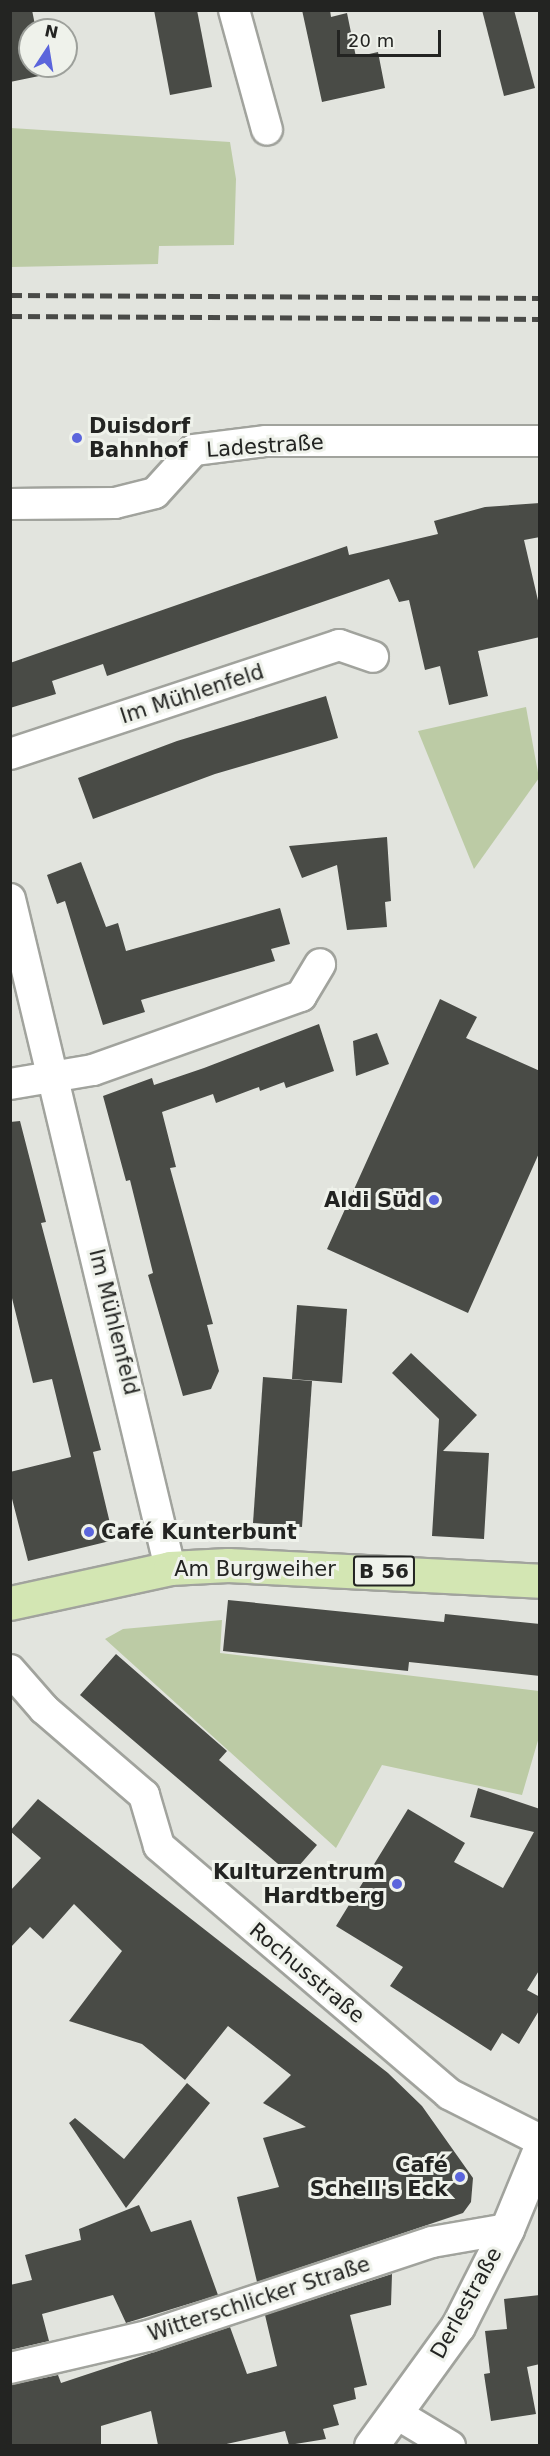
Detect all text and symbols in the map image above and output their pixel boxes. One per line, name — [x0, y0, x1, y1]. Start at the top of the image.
north arrow — [18, 18, 78, 78]
scale bar — [340, 18, 444, 56]
text: N — [43, 21, 60, 43]
text: 20 m — [348, 30, 394, 51]
place label: Duisdorf Bahnhof — [89, 413, 190, 463]
street label: Ladestraße — [205, 429, 325, 463]
marker: Duisdorf Bahnhof — [70, 431, 84, 445]
street label: Im Mühlenfeld — [117, 659, 267, 729]
place label: Aldi Süd — [324, 1187, 422, 1213]
marker: Aldi Süd — [427, 1193, 441, 1207]
street label: Im Mühlenfeld — [84, 1246, 144, 1398]
place label: Café Kunterbunt — [101, 1519, 297, 1545]
marker: Café Kunterbunt — [82, 1525, 96, 1539]
road number: B 56 — [352, 1554, 416, 1588]
street label: Am Burgweiher — [174, 1556, 336, 1582]
place label: Kulturzentrum Hardtberg — [213, 1859, 385, 1909]
marker: Kulturzentrum Hardtberg — [390, 1877, 404, 1891]
street label: Rochusstraße — [244, 1918, 370, 2028]
place label: Café Schell's Eck — [310, 2152, 448, 2202]
marker: Café Schell's Eck — [453, 2170, 467, 2184]
street label: Derlestraße — [425, 2243, 507, 2363]
street label: Witterschlicker Straße — [145, 2251, 373, 2347]

